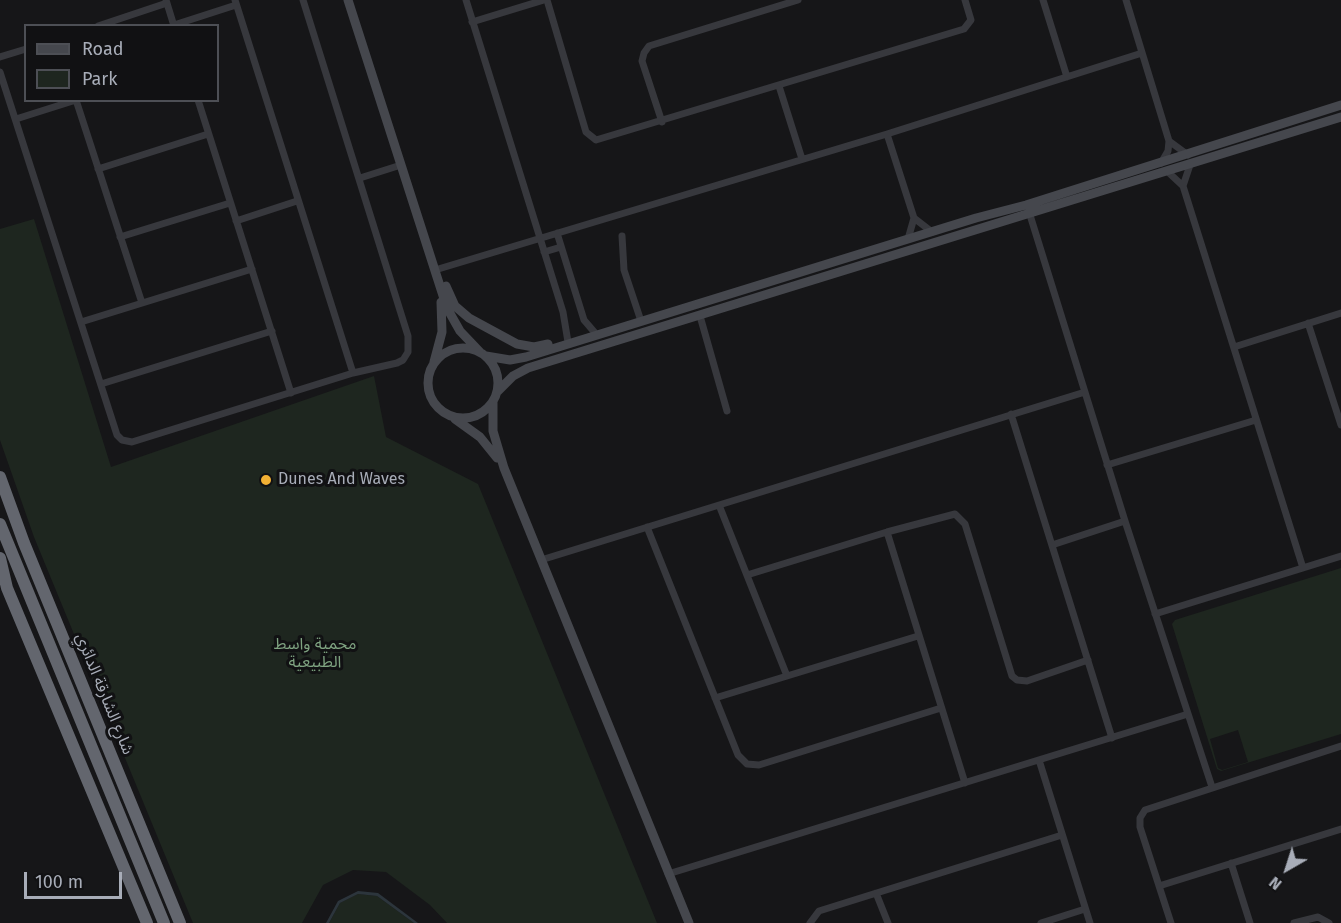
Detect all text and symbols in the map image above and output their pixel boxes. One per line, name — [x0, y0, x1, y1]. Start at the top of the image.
legend — [24, 24, 219, 102]
text: Road — [82, 38, 124, 60]
text: Park — [82, 68, 117, 90]
place label: Dunes And Waves — [278, 470, 405, 490]
marker: Dunes And Waves — [259, 473, 273, 487]
street label: شارع الشارقة الدائري — [71, 630, 137, 758]
park label: محمية واسط الطبيعية — [274, 635, 356, 673]
north arrow — [1257, 839, 1317, 899]
scale bar — [27, 860, 124, 898]
text: 100 m — [35, 871, 83, 893]
text: N — [1265, 873, 1285, 894]

